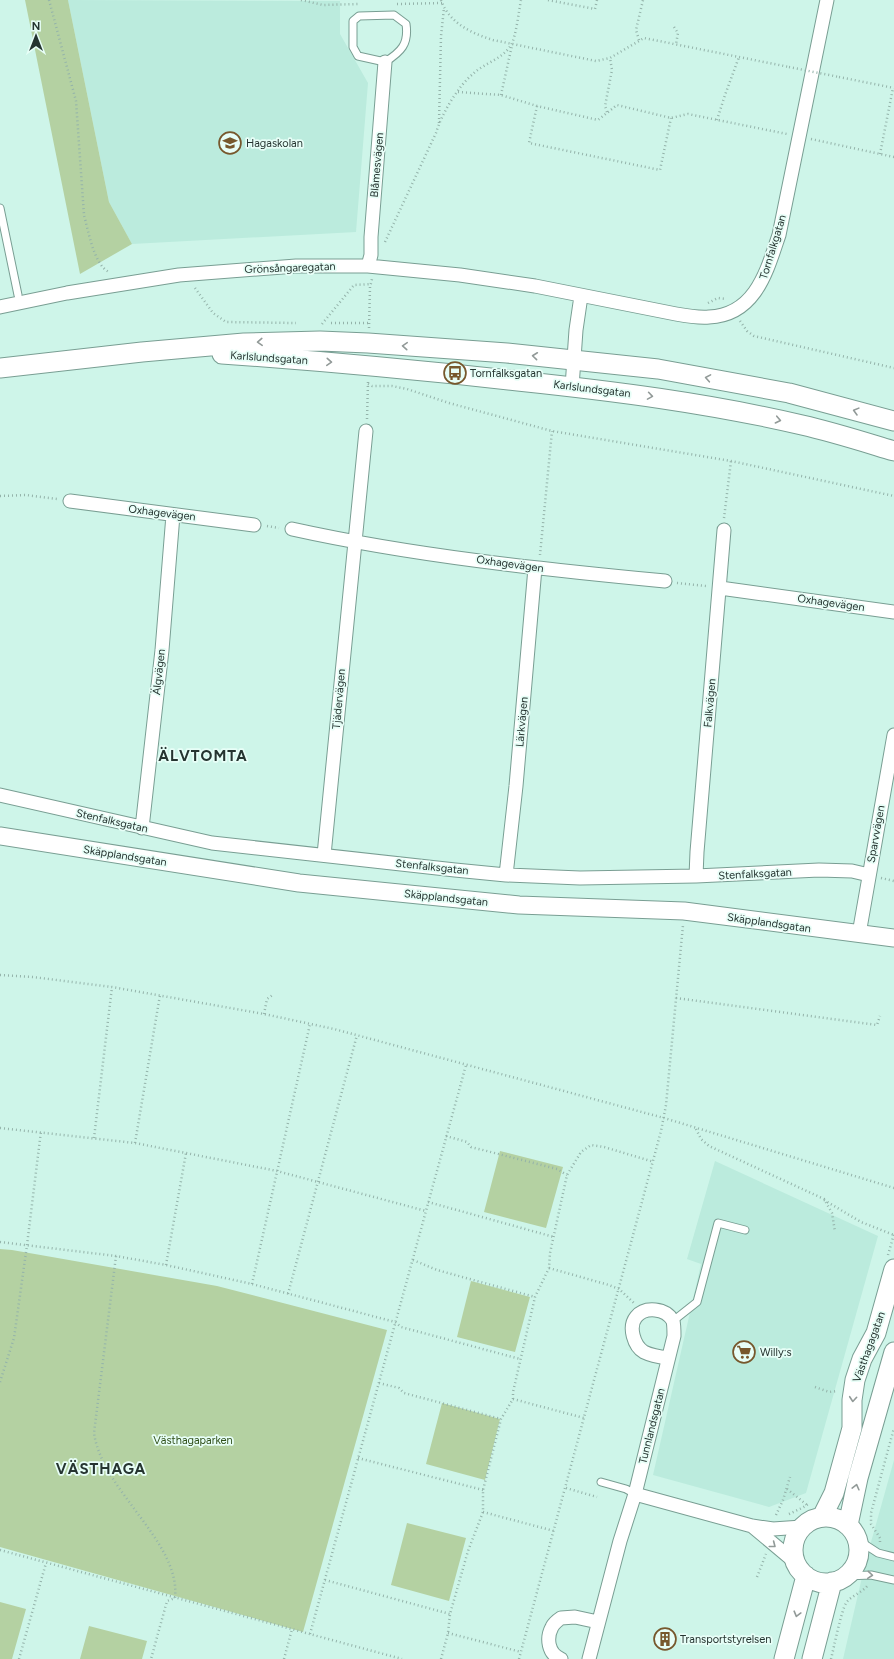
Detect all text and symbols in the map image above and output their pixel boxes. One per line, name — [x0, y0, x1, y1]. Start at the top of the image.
north arrow — [16, 16, 56, 56]
text: N — [32, 20, 40, 33]
school or university icon: Hagaskolan — [217, 130, 243, 156]
street label: Blåmesvägen — [368, 132, 386, 198]
place label: Hagaskolan — [246, 137, 303, 150]
street label: Tornfalkgatan — [757, 213, 789, 281]
street label: Grönsångaregatan — [244, 260, 336, 276]
one-way arrow — [257, 338, 263, 347]
one-way arrow — [402, 341, 408, 350]
street label: Karlslundsgatan — [230, 349, 308, 367]
one-way arrow — [532, 351, 538, 360]
one-way arrow — [326, 357, 332, 366]
bus stop icon: Tornfalksgatan — [442, 360, 468, 386]
place label: Tornfalksgatan — [470, 367, 542, 380]
one-way arrow — [705, 374, 711, 383]
street label: Karlslundsgatan — [553, 378, 631, 400]
one-way arrow — [647, 391, 653, 400]
one-way arrow — [853, 407, 860, 415]
one-way arrow — [775, 415, 781, 423]
street label: Oxhagevägen — [128, 502, 196, 524]
street label: Oxhagevägen — [476, 553, 544, 575]
street label: Oxhagevägen — [797, 592, 865, 614]
street label: Älgvägen — [150, 648, 168, 696]
street label: Tjädervägen — [330, 668, 348, 730]
street label: Falkvägen — [701, 678, 719, 728]
street label: Lärkvägen — [513, 696, 531, 748]
district label: ÄLVTOMTA — [158, 746, 248, 765]
street label: Sparvvägen — [865, 804, 887, 864]
street label: Stenfalksgatan — [75, 806, 149, 836]
street label: Skäpplandsgatan — [82, 843, 168, 869]
street label: Stenfalksgatan — [395, 857, 469, 877]
street label: Stenfalksgatan — [718, 866, 792, 882]
street label: Skäpplandsgatan — [403, 887, 489, 909]
street label: Skäpplandsgatan — [726, 911, 812, 935]
street label: Västhagagatan — [850, 1310, 888, 1384]
supermarket icon: Willy:s — [731, 1339, 757, 1365]
place label: Willy:s — [760, 1346, 792, 1359]
street label: Tunnlandsgatan — [636, 1387, 668, 1465]
one-way arrow — [849, 1396, 858, 1402]
park label: Västhagaparken — [153, 1434, 233, 1447]
district label: VÄSTHAGA — [56, 1459, 146, 1478]
one-way arrow — [851, 1484, 859, 1490]
one-way arrow — [769, 1540, 776, 1547]
one-way arrow — [867, 1571, 874, 1580]
one-way arrow — [793, 1611, 801, 1617]
building icon: Transportstyrelsen — [652, 1626, 678, 1652]
place label: Transportstyrelsen — [680, 1633, 771, 1646]

